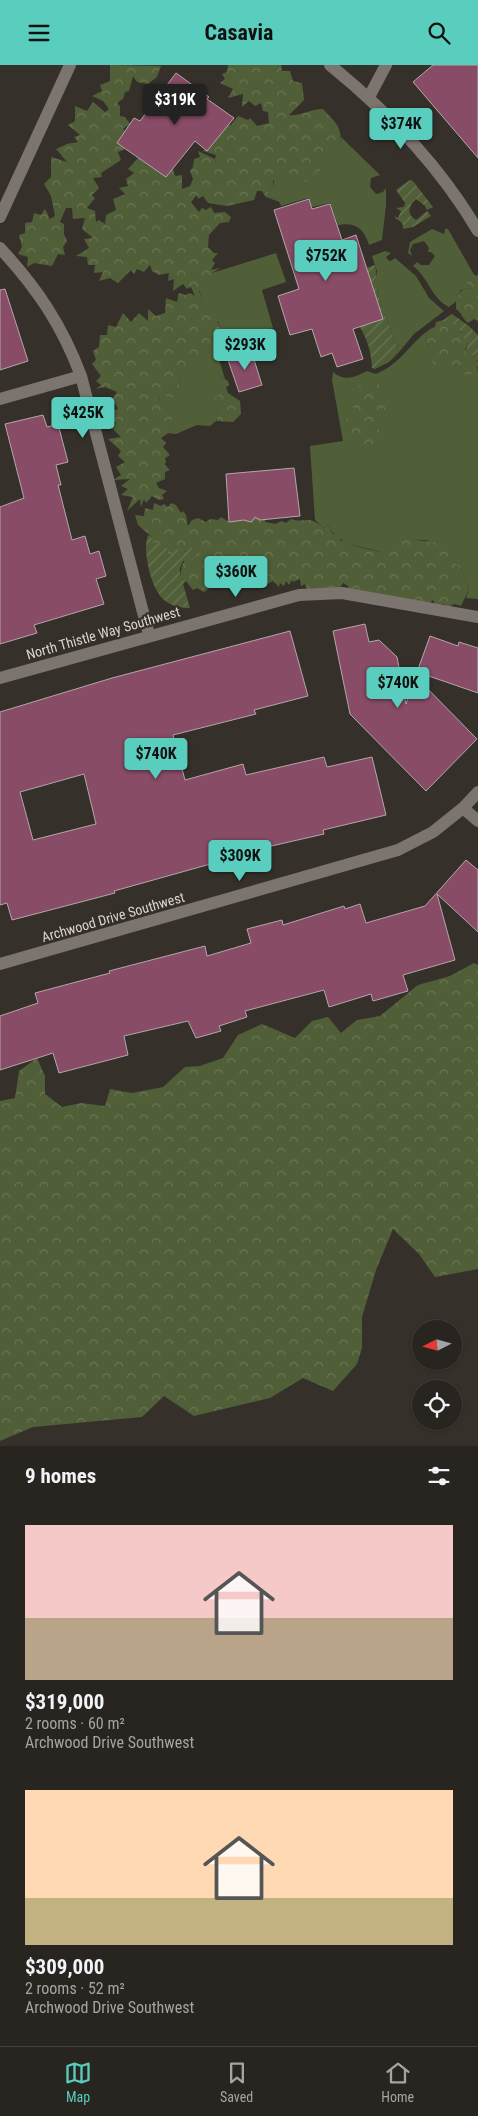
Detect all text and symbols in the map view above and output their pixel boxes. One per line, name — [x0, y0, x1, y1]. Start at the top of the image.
icon: menu — [25, 19, 53, 47]
icon: search — [425, 19, 453, 47]
text: Casavia — [205, 20, 273, 45]
pin: $319K — [140, 83, 210, 126]
text: $319K — [154, 90, 196, 109]
pin: $374K — [366, 107, 436, 150]
text: $374K — [380, 114, 422, 133]
pin: $752K — [291, 239, 361, 282]
text: $752K — [305, 246, 347, 265]
pin: $293K — [210, 329, 280, 371]
text: $293K — [224, 335, 266, 354]
pin: $425K — [48, 397, 118, 439]
text: $425K — [62, 403, 104, 422]
pin: $360K — [201, 555, 271, 598]
text: $360K — [215, 562, 257, 581]
street label: North Thistle Way Southwest — [24, 603, 182, 663]
pin: $740K — [363, 667, 433, 709]
text: $740K — [377, 673, 419, 692]
pin: $740K — [121, 737, 191, 780]
text: $740K — [135, 744, 177, 763]
pin: $309K — [205, 839, 275, 882]
text: $309K — [219, 846, 261, 865]
street label: Archwood Drive Southwest — [40, 889, 186, 945]
north arrow — [412, 1320, 462, 1370]
map controls — [412, 1320, 462, 1430]
button: locate — [412, 1380, 462, 1430]
icon: filters — [425, 1462, 453, 1490]
text: 9 homes — [25, 1464, 96, 1488]
icon: home — [194, 1558, 284, 1648]
text: $319,000 — [25, 1690, 104, 1714]
text: 2 rooms · 60 m² — [25, 1714, 125, 1733]
text: Archwood Drive Southwest — [25, 1733, 194, 1752]
icon: home — [194, 1823, 284, 1913]
text: $309,000 — [25, 1955, 104, 1979]
text: 2 rooms · 52 m² — [25, 1979, 125, 1998]
text: Archwood Drive Southwest — [25, 1998, 194, 2017]
tab: Map — [64, 2059, 92, 2105]
tab: Saved — [220, 2059, 253, 2105]
tab: Home — [381, 2059, 414, 2105]

